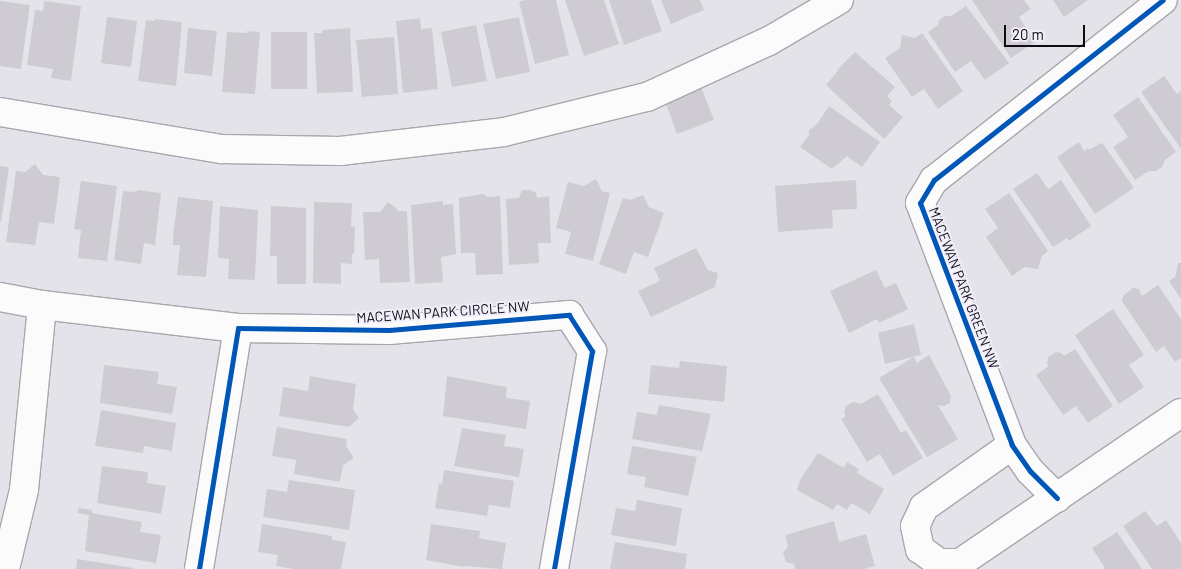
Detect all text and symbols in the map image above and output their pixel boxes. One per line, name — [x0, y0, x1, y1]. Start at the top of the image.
scale bar — [1006, 15, 1087, 47]
text: 20 m — [1012, 25, 1044, 43]
street label: MACEWAN PARK GREEN NW — [925, 205, 1003, 371]
street label: MACEWAN PARK CIRCLE NW — [356, 298, 530, 326]

